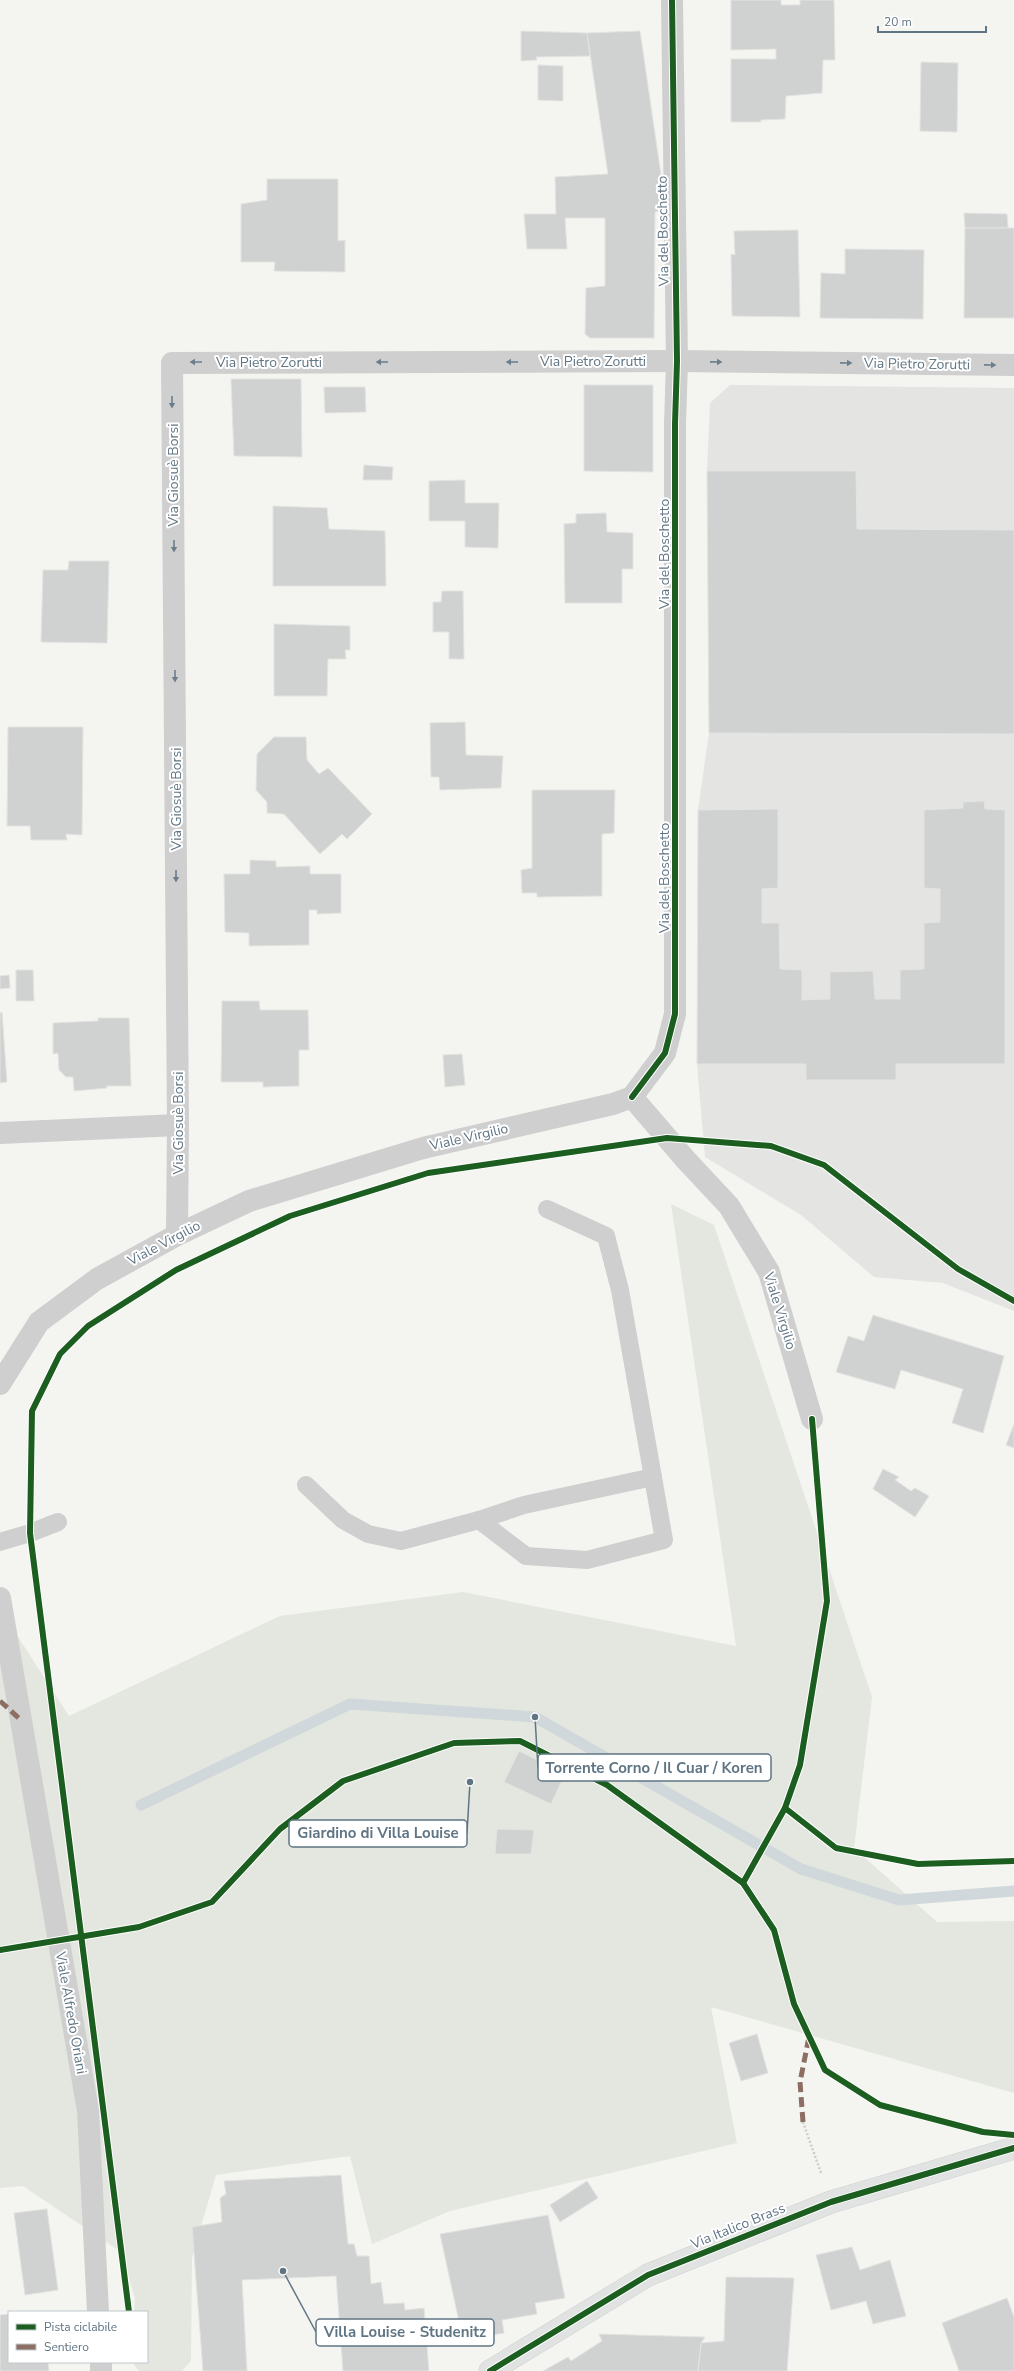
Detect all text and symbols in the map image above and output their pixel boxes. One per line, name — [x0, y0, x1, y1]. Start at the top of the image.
scale bar — [878, 8, 986, 34]
text: 20 m — [884, 14, 912, 30]
street label: Via del Boschetto — [653, 175, 673, 287]
street label: Via Pietro Zorutti — [539, 352, 646, 371]
street label: Via Pietro Zorutti — [215, 353, 322, 372]
street label: Via Pietro Zorutti — [863, 354, 970, 374]
one-way arrow — [190, 359, 202, 366]
one-way arrow — [375, 359, 388, 365]
one-way arrow — [505, 359, 518, 365]
one-way arrow — [710, 359, 723, 365]
one-way arrow — [840, 360, 853, 366]
one-way arrow — [984, 362, 997, 368]
one-way arrow — [169, 396, 176, 408]
street label: Via Giosuè Borsi — [164, 424, 183, 527]
street label: Via del Boschetto — [655, 499, 674, 610]
one-way arrow — [171, 540, 177, 553]
one-way arrow — [172, 670, 178, 683]
street label: Via Giosuè Borsi — [167, 748, 186, 851]
street label: Via del Boschetto — [655, 823, 674, 934]
one-way arrow — [173, 870, 179, 883]
street label: Via Giosuè Borsi — [169, 1072, 188, 1175]
street label: Viale Virgilio — [427, 1119, 510, 1155]
street label: Viale Virgilio — [123, 1216, 204, 1271]
street label: Viale Virgilio — [759, 1269, 801, 1352]
callout: Torrente Corno / Il Cuar / Koren — [538, 1754, 771, 1781]
text: Torrente Corno / Il Cuar / Koren — [545, 1758, 763, 1778]
callout: Giardino di Villa Louise — [289, 1820, 467, 1847]
text: Giardino di Villa Louise — [297, 1823, 459, 1843]
street label: Viale Alfredo Oriani — [51, 1949, 91, 2076]
street label: Via Italico Brass — [687, 2198, 788, 2254]
legend — [8, 2311, 148, 2363]
text: Pista ciclabile — [44, 2319, 117, 2335]
callout: Villa Louise - Studenitz — [316, 2319, 494, 2346]
text: Villa Louise - Studenitz — [323, 2322, 486, 2342]
text: Sentiero — [44, 2339, 89, 2355]

